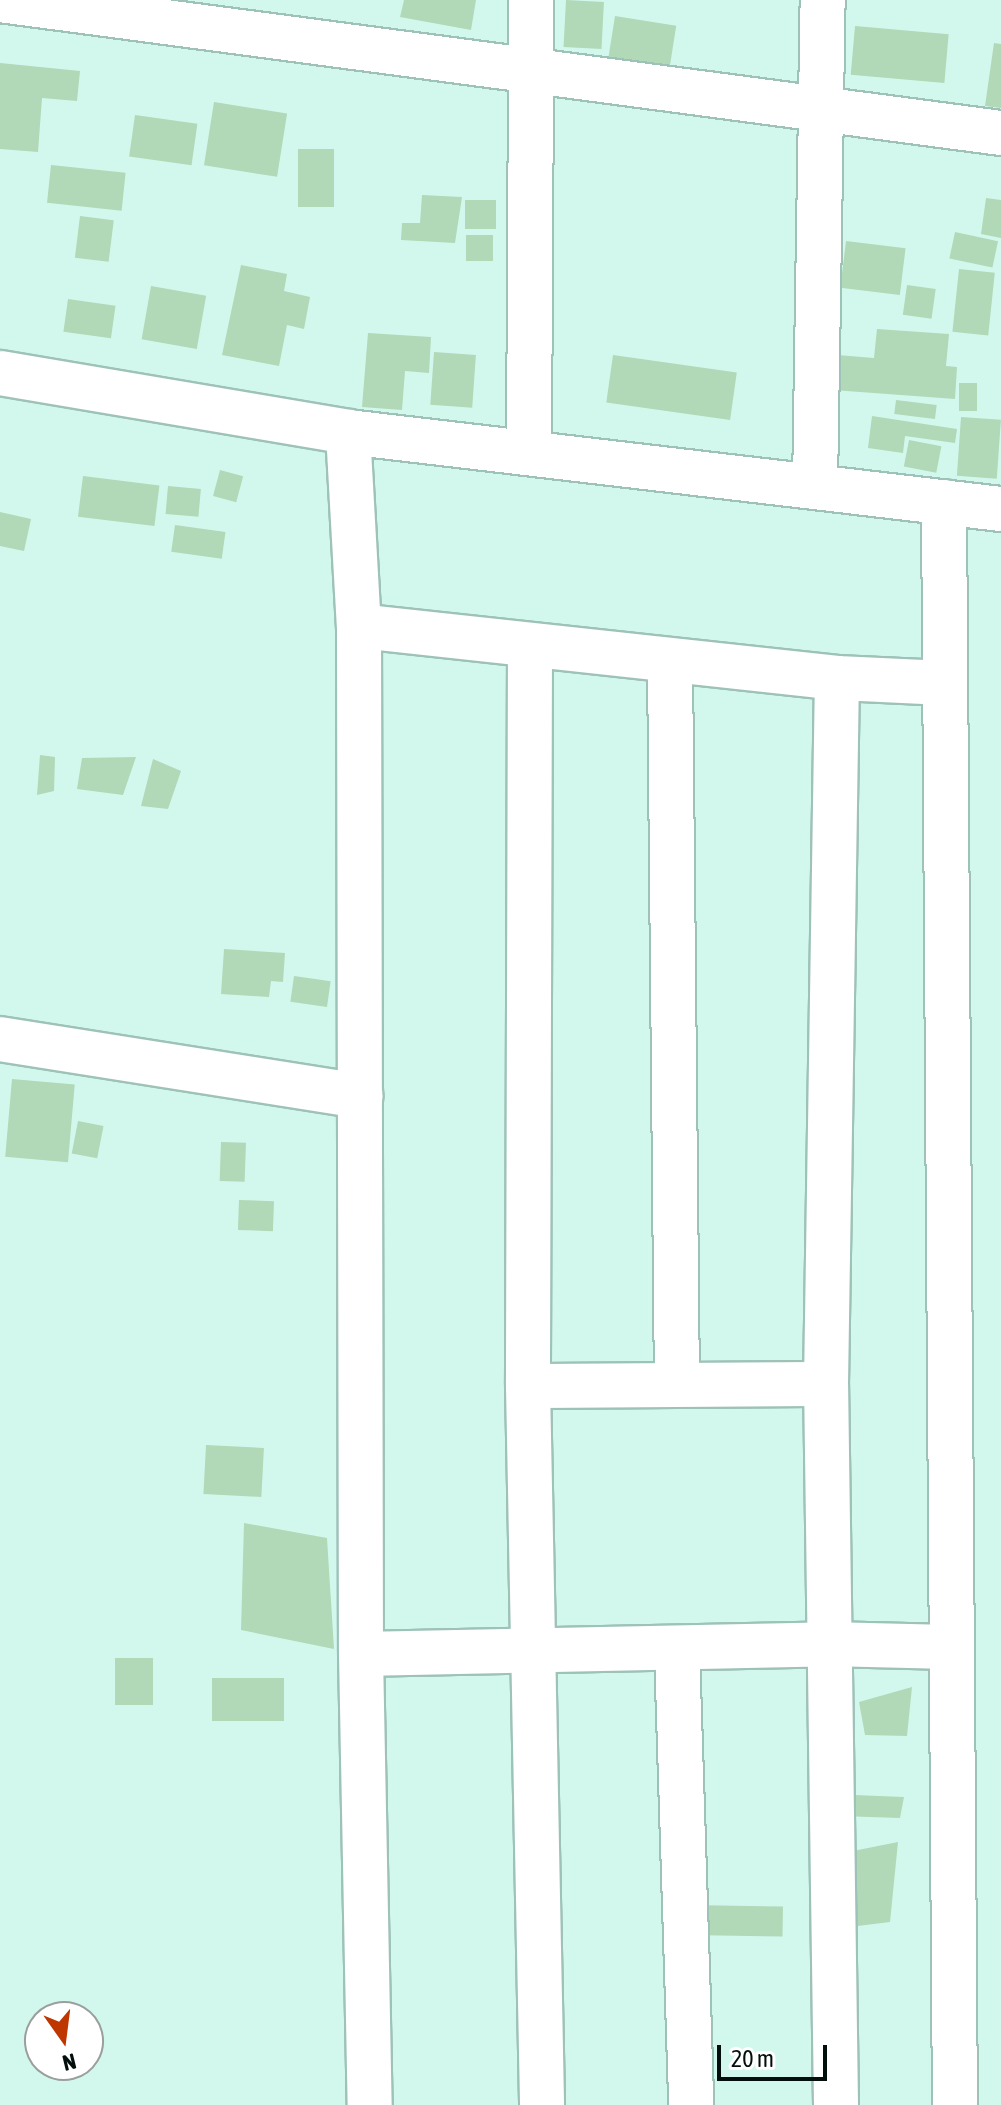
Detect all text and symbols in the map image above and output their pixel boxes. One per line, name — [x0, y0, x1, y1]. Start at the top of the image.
north arrow — [24, 2001, 104, 2081]
scale bar — [721, 2029, 831, 2079]
text: 20 m — [731, 2045, 774, 2072]
text: N — [60, 2048, 79, 2077]

